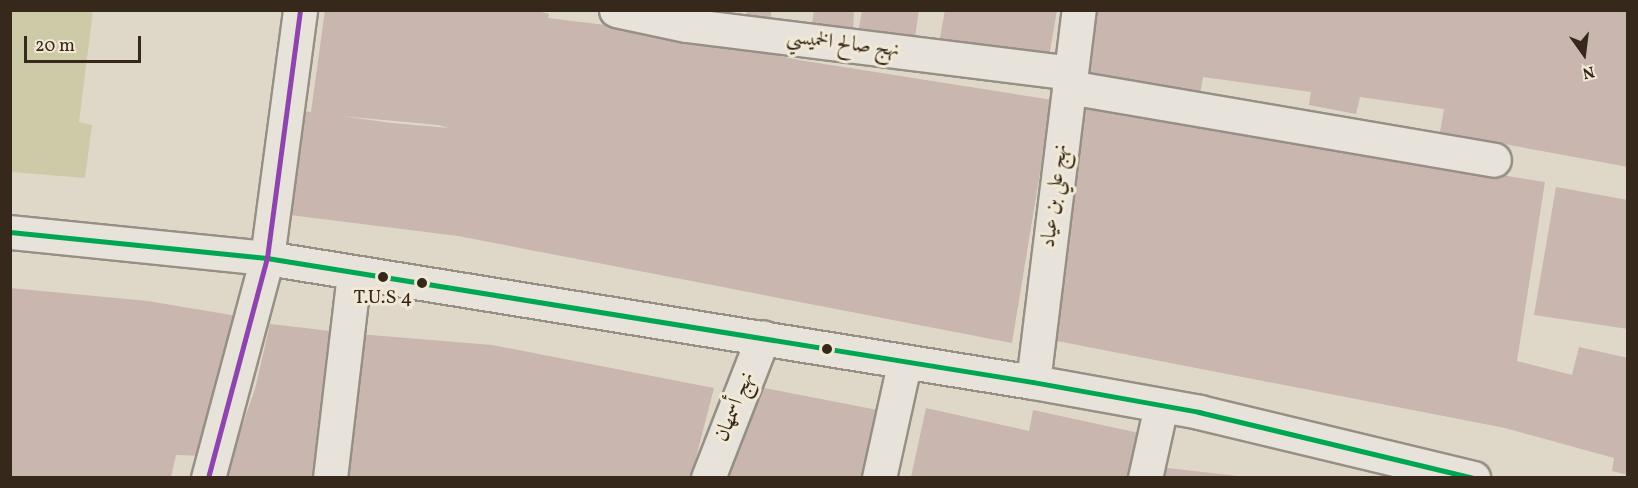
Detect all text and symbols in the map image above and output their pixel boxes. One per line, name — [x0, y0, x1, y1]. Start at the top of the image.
scale bar — [27, 24, 144, 62]
north arrow — [1554, 24, 1614, 84]
street label: نهج صالح الخميسي — [785, 25, 901, 63]
text: 20 m — [35, 34, 75, 59]
text: N — [1580, 59, 1597, 84]
street label: نهج علي بن عياد — [1036, 143, 1074, 249]
marker: T.U.S 4 — [377, 271, 389, 283]
unlabelled marker — [416, 277, 428, 289]
place label: T.U.S 4 — [354, 286, 412, 310]
unlabelled marker — [821, 343, 833, 355]
street label: نهج أسمهان — [710, 368, 760, 446]

